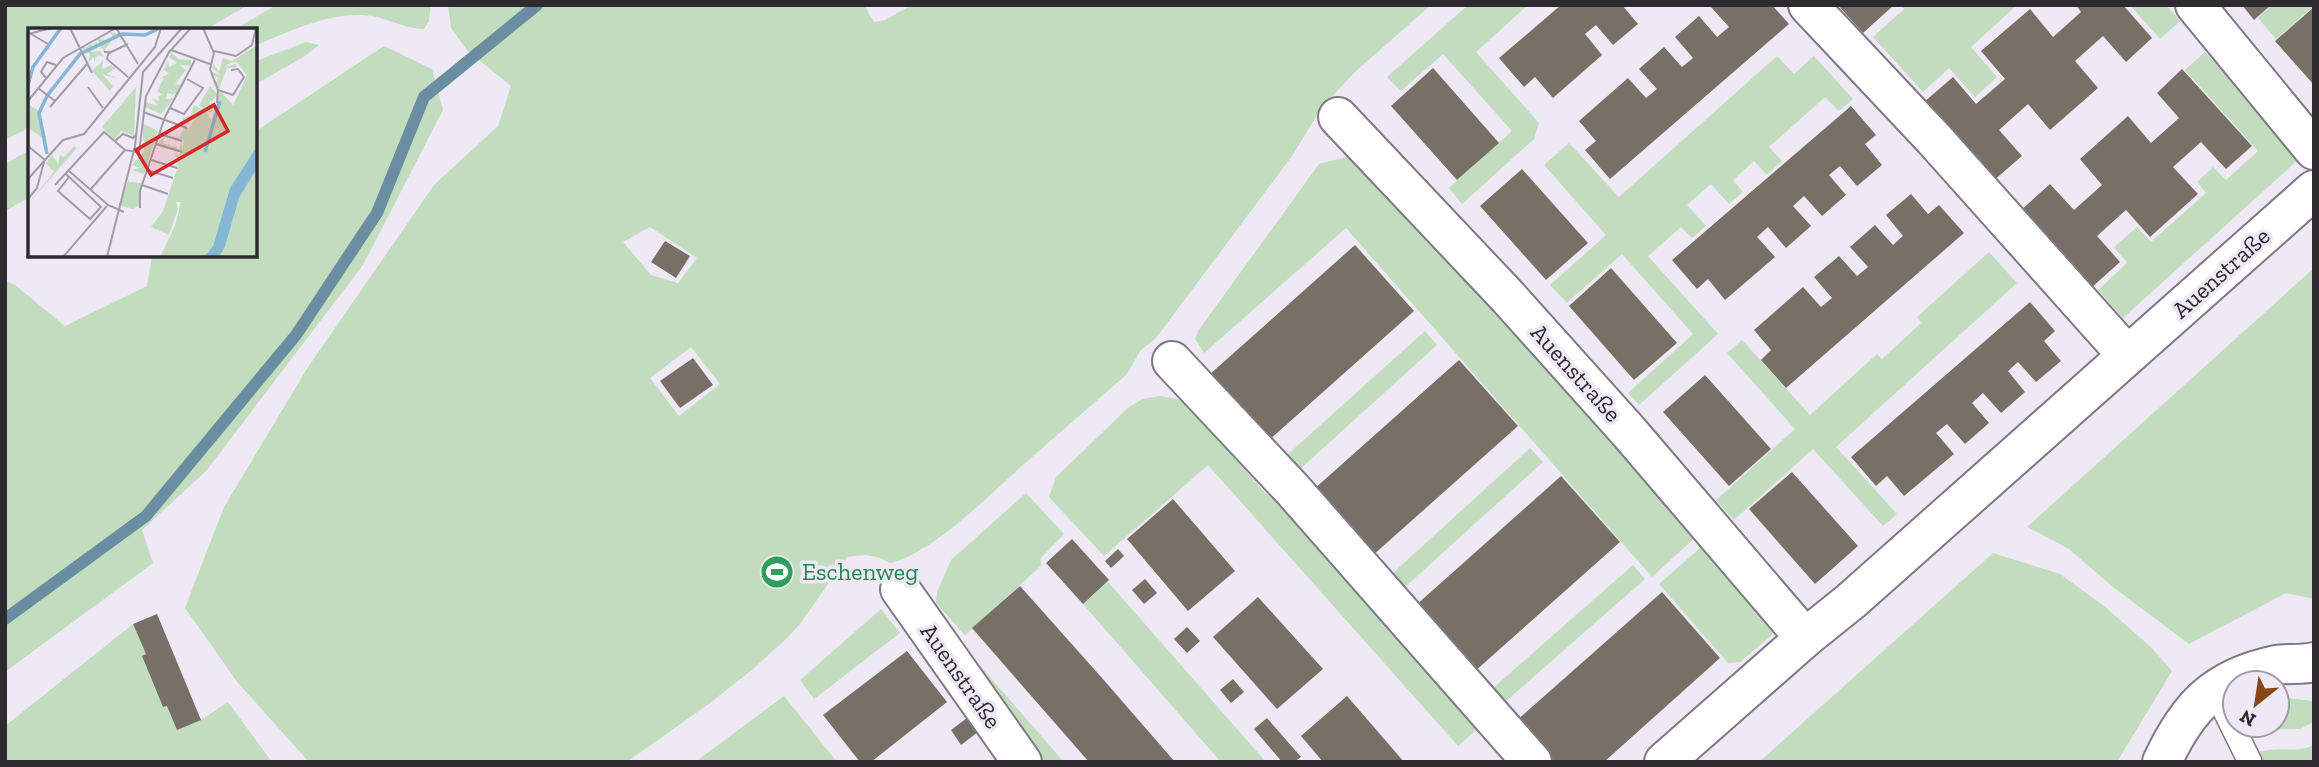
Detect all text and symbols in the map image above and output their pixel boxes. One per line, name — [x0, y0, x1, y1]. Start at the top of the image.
inset map — [28, 28, 257, 257]
street label: Auenstraße — [2166, 221, 2276, 324]
street label: Auenstraße — [1525, 318, 1628, 428]
sports icon: Eschenweg — [758, 553, 796, 591]
place label: Eschenweg — [802, 557, 918, 586]
street label: Auenstraße — [915, 618, 1008, 734]
north arrow — [2221, 669, 2291, 739]
text: N — [2236, 705, 2260, 732]

